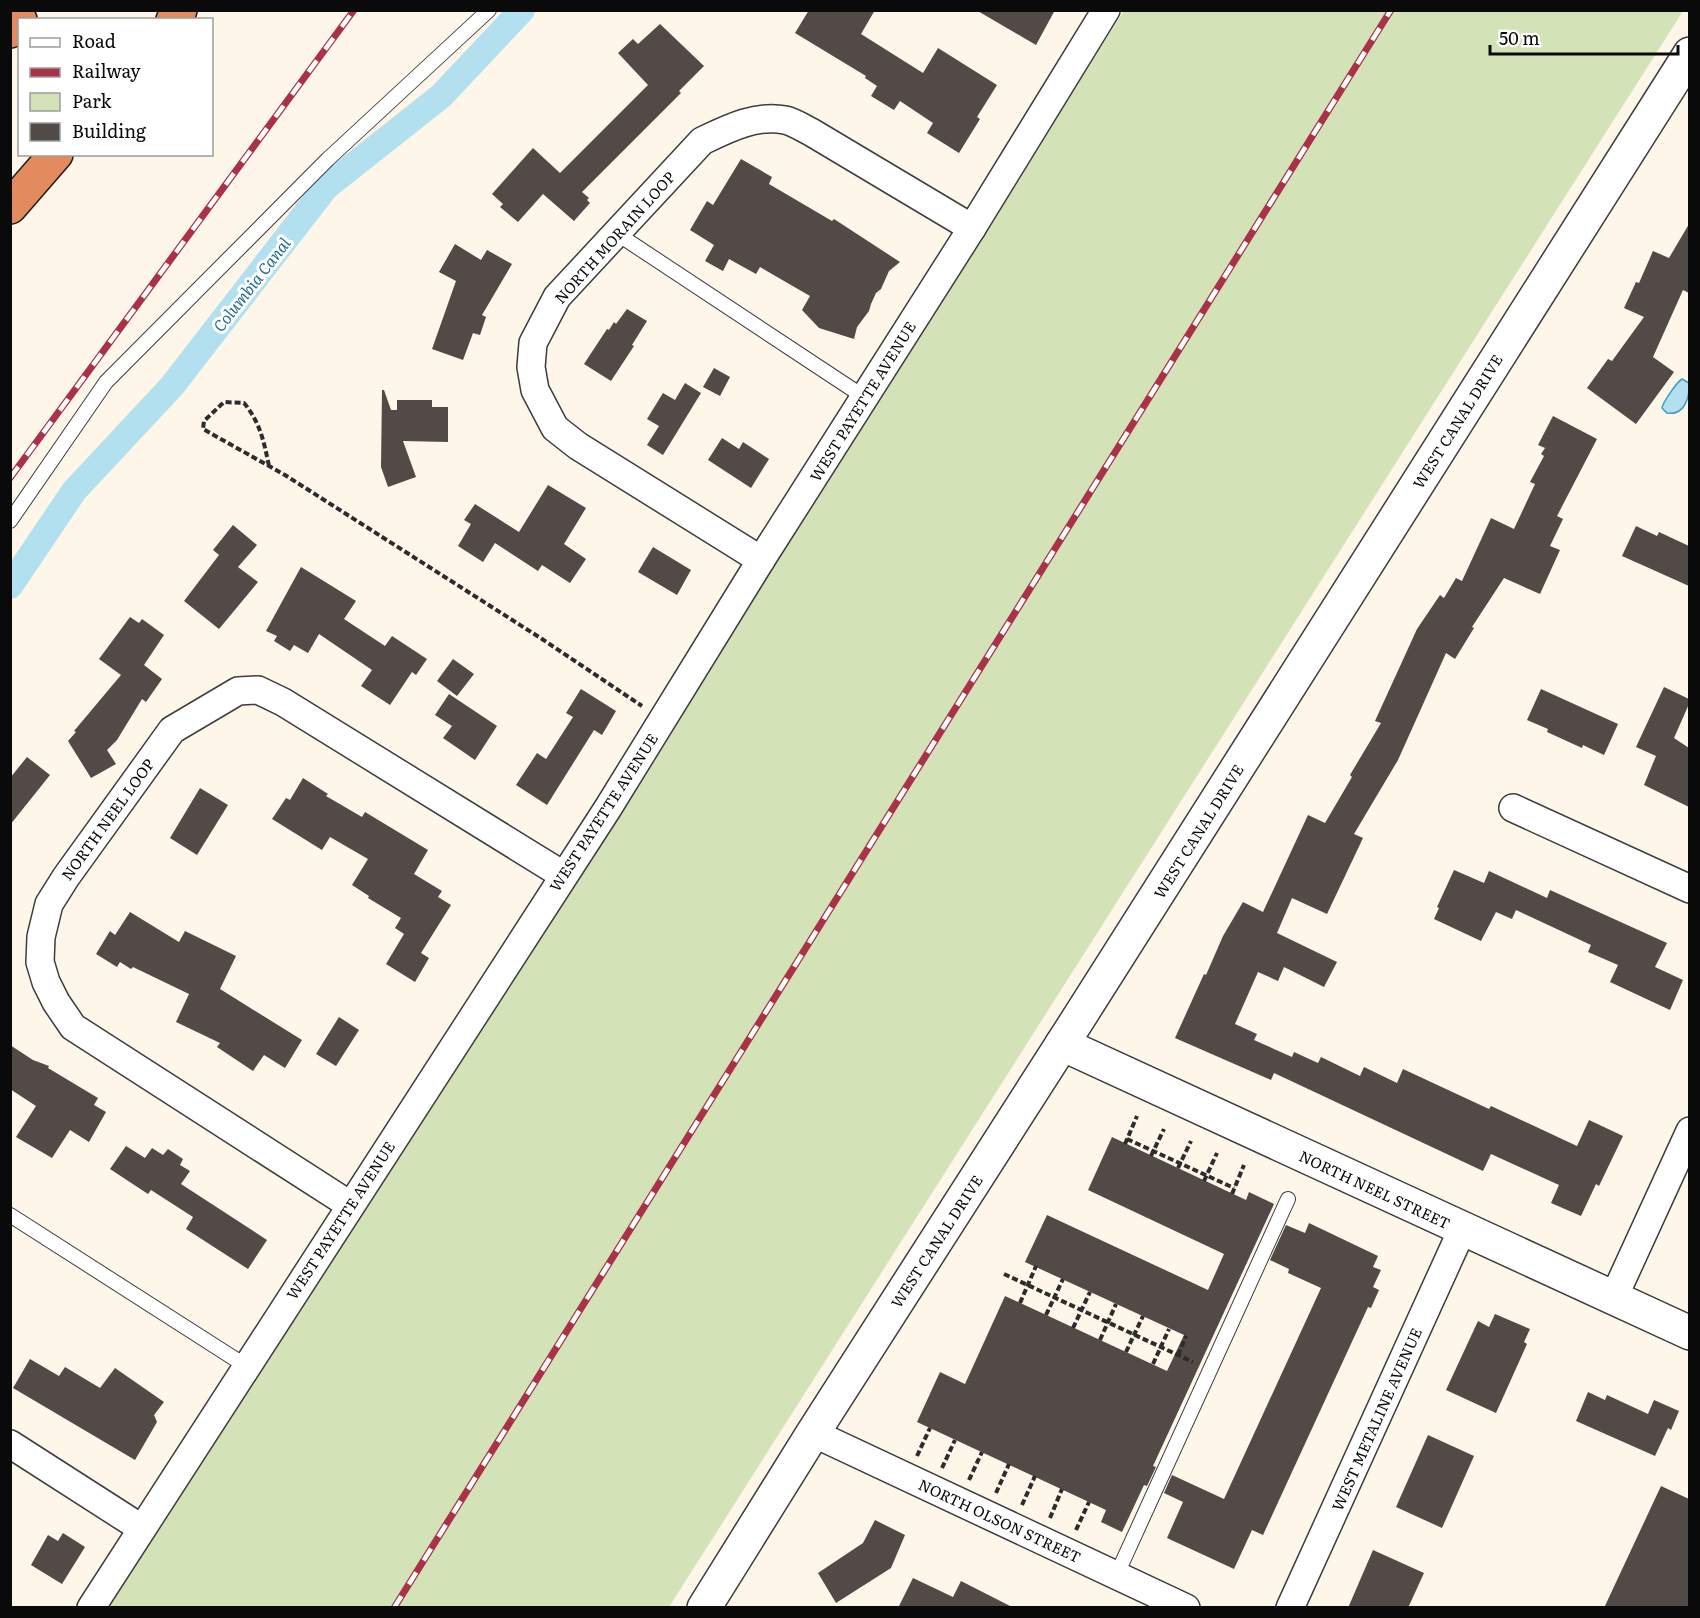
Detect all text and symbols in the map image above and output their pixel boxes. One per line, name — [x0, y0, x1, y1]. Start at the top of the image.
legend — [18, 18, 213, 156]
scale bar — [1490, 18, 1678, 56]
text: 50 m — [1499, 24, 1540, 51]
text: Road — [72, 27, 116, 54]
text: Railway — [72, 57, 141, 84]
text: Park — [72, 87, 113, 114]
text: Building — [72, 117, 147, 144]
street label: NORTH MORAIN LOOP — [548, 166, 680, 308]
water label: Columbia Canal — [206, 231, 296, 336]
street label: WEST PAYETTE AVENUE — [803, 316, 921, 486]
street label: WEST CANAL DRIVE — [1406, 349, 1508, 493]
street label: WEST PAYETTE AVENUE — [543, 728, 663, 896]
street label: NORTH NEEL LOOP — [55, 753, 159, 885]
street label: WEST CANAL DRIVE — [1147, 759, 1249, 903]
street label: WEST PAYETTE AVENUE — [280, 1136, 400, 1304]
street label: NORTH NEEL STREET — [1296, 1144, 1454, 1234]
street label: WEST CANAL DRIVE — [884, 1170, 988, 1312]
street label: WEST METALINE AVENUE — [1325, 1324, 1427, 1514]
street label: NORTH OLSON STREET — [915, 1472, 1085, 1568]

